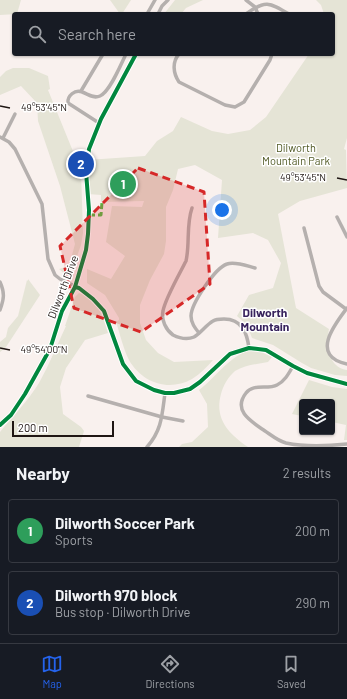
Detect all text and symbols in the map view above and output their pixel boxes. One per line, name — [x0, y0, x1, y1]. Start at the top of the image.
search box — [12, 12, 335, 56]
icon: search — [26, 23, 48, 45]
text: Search here — [58, 25, 136, 43]
text: 49°53'45"N — [21, 101, 67, 113]
park label: Dilworth Mountain Park — [262, 141, 330, 167]
pin: 2 — [68, 149, 94, 179]
pin: 1 — [110, 169, 136, 199]
text: 49°53'45"N — [280, 171, 326, 183]
your location — [212, 200, 232, 220]
street label: Dilworth Drive — [45, 253, 81, 320]
district label: Dilworth Mountain — [241, 305, 289, 333]
text: 49°54'00"N — [20, 343, 68, 355]
map controls — [299, 399, 335, 435]
button: layers — [299, 399, 335, 435]
scale bar — [12, 419, 114, 438]
text: 200 m — [18, 421, 48, 434]
text: Nearby — [16, 463, 70, 483]
text: 2 results — [283, 465, 331, 481]
text: Dilworth Soccer Park — [55, 514, 195, 532]
text: 1 — [28, 523, 32, 539]
text: 200 m — [295, 523, 330, 539]
text: Sports — [55, 532, 93, 548]
text: Dilworth 970 block — [55, 586, 178, 604]
text: 2 — [26, 595, 34, 611]
text: 290 m — [296, 595, 330, 611]
text: Bus stop · Dilworth Drive — [55, 604, 191, 620]
tab: Map — [41, 653, 63, 690]
tab: Directions — [145, 653, 195, 690]
tab: Saved — [277, 653, 306, 690]

